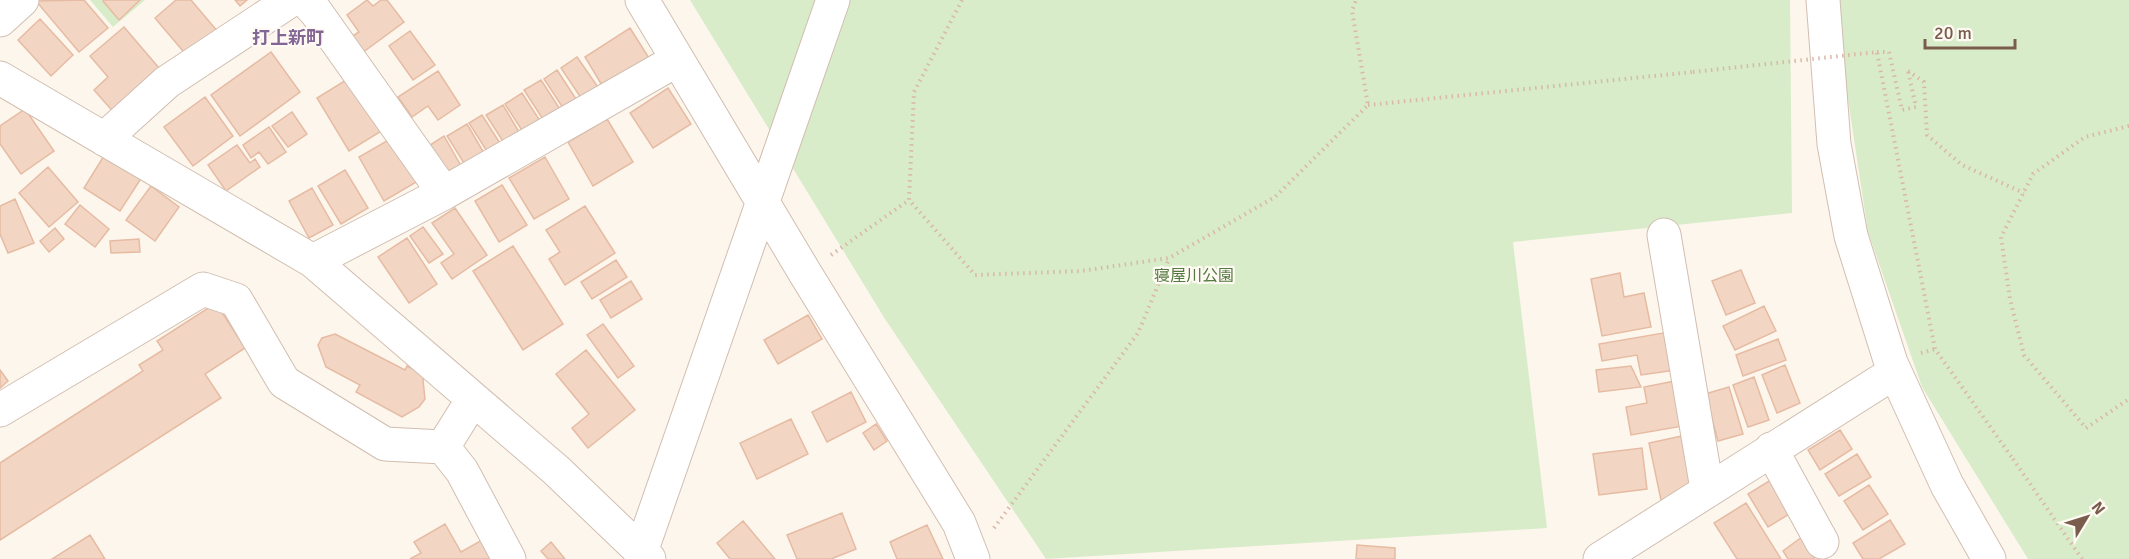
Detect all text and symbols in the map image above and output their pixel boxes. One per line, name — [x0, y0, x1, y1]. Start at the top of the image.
scale bar — [1925, 12, 2015, 50]
text: 20 m — [1934, 22, 1972, 44]
district label: 打上新町 — [252, 27, 324, 49]
park label: 寝屋川公園 — [1154, 266, 1234, 286]
north arrow — [2057, 487, 2117, 547]
text: N — [2087, 498, 2109, 519]

